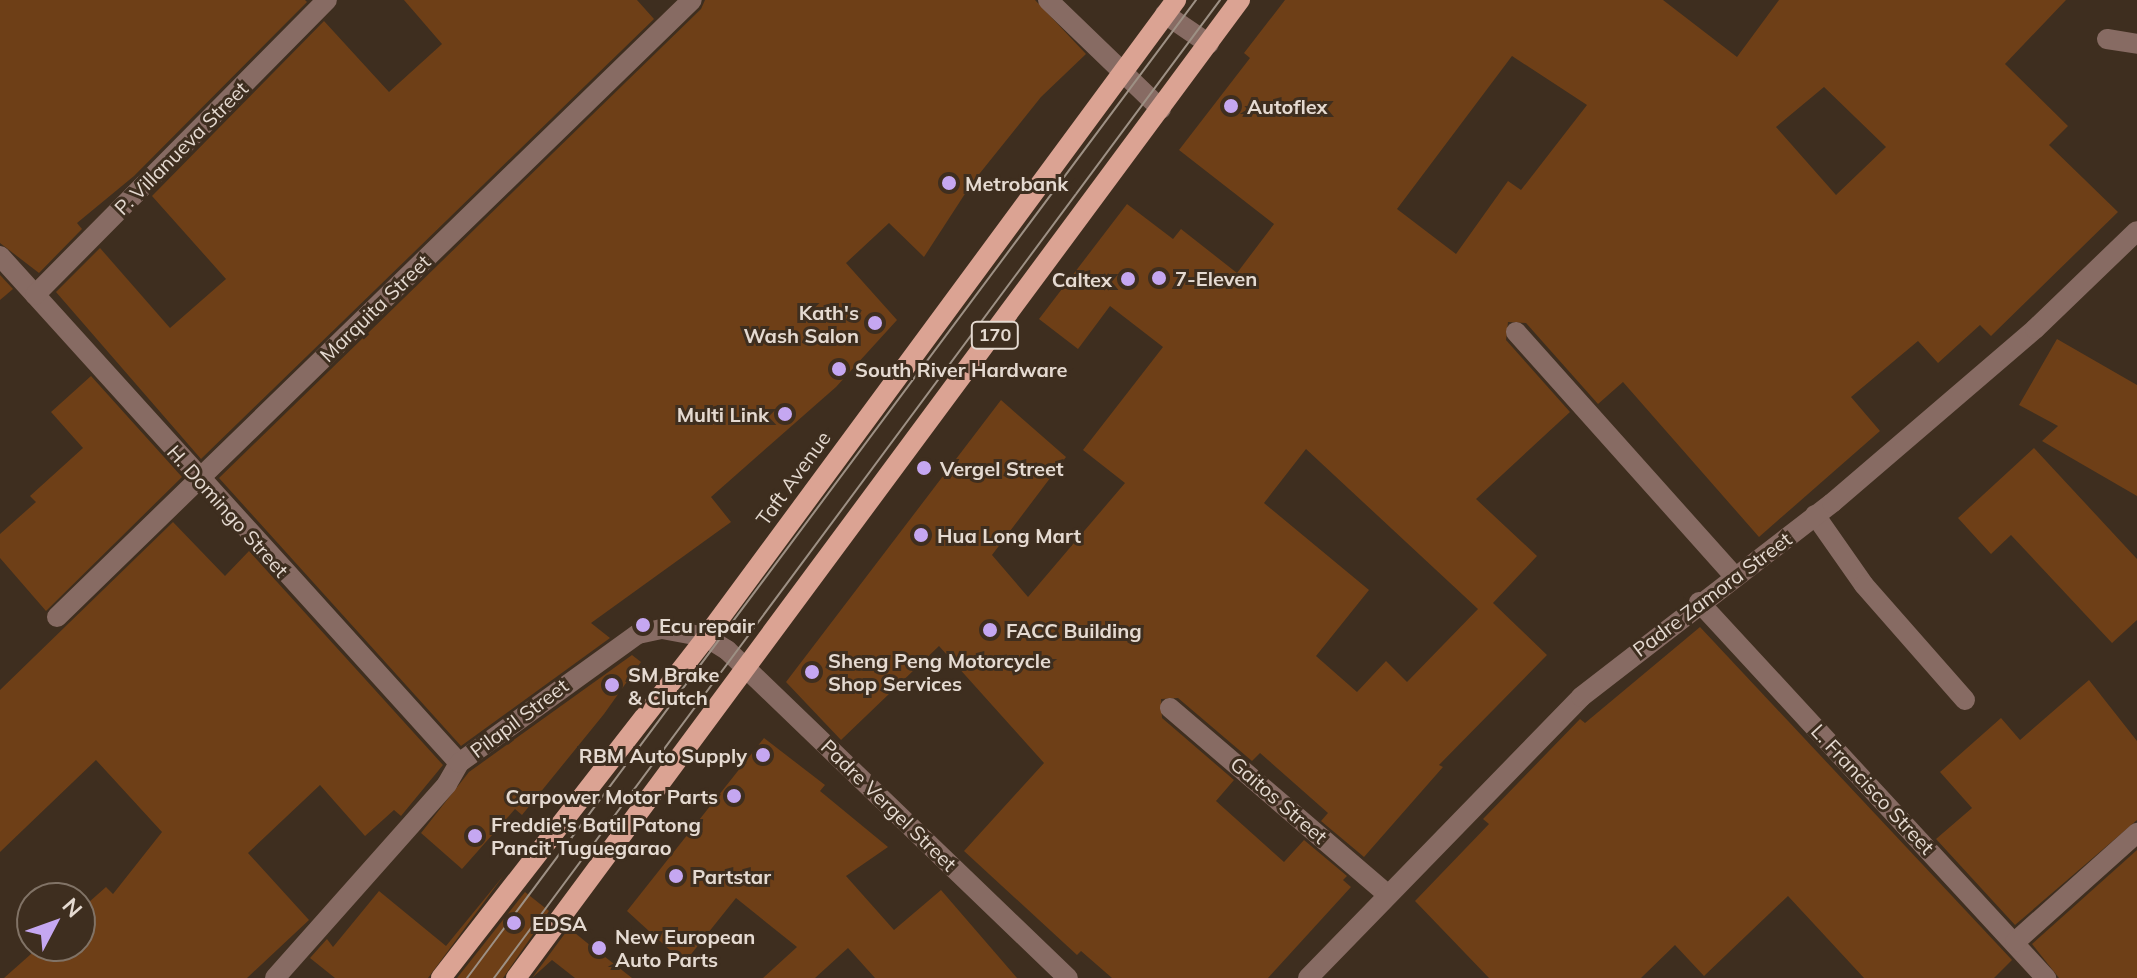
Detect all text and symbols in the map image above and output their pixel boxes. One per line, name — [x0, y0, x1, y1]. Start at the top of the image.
street label: P. Villanueva Street — [109, 76, 253, 220]
place label: Autoflex — [1247, 94, 1328, 118]
marker: Autoflex — [1222, 97, 1240, 115]
place label: Metrobank — [965, 171, 1068, 195]
marker: Metrobank — [940, 174, 958, 192]
street label: Marquita Street — [315, 249, 435, 367]
place label: 7-Eleven — [1175, 266, 1257, 290]
place label: Caltex — [1052, 267, 1112, 291]
marker: 7-Eleven — [1150, 269, 1168, 287]
marker: Caltex — [1119, 270, 1137, 288]
place label: Kath's Wash Salon — [743, 300, 859, 347]
marker: Kath's Wash Salon — [866, 314, 884, 332]
road number: 170 — [969, 321, 1021, 349]
place label: South River Hardware — [855, 357, 1068, 381]
marker: South River Hardware — [830, 360, 848, 378]
place label: Multi Link — [677, 402, 769, 426]
marker: Multi Link — [776, 405, 794, 423]
street label: Taft Avenue — [751, 426, 835, 530]
street label: H. Domingo Street — [162, 440, 294, 582]
place label: Vergel Street — [940, 456, 1063, 480]
marker: Vergel Street — [915, 459, 933, 477]
place label: Hua Long Mart — [937, 523, 1081, 547]
marker: Hua Long Mart — [912, 526, 930, 544]
street label: Padre Zamora Street — [1628, 527, 1796, 661]
place label: Ecu repair — [659, 613, 755, 637]
marker: Ecu repair — [634, 616, 652, 634]
place label: FACC Building — [1006, 618, 1142, 642]
marker: FACC Building — [981, 621, 999, 639]
place label: Sheng Peng Motorcycle Shop Services — [828, 648, 1051, 695]
place label: SM Brake & Clutch — [628, 662, 720, 709]
marker: Sheng Peng Motorcycle Shop Services — [803, 663, 821, 681]
street label: Pilapil Street — [465, 673, 573, 763]
marker: SM Brake & Clutch — [603, 676, 621, 694]
street label: L. Francisco Street — [1807, 719, 1939, 859]
street label: Padre Vergel Street — [816, 734, 962, 876]
place label: RBM Auto Supply — [579, 743, 747, 767]
marker: RBM Auto Supply — [754, 746, 772, 764]
street label: Gaitos Street — [1226, 752, 1332, 848]
place label: Carpower Motor Parts — [506, 784, 718, 808]
marker: Carpower Motor Parts — [725, 787, 743, 805]
place label: Freddie's Batil Patong Pancit Tuguegarao — [491, 812, 701, 859]
marker: Freddie's Batil Patong Pancit Tuguegarao — [466, 827, 484, 845]
place label: Partstar — [692, 864, 771, 888]
marker: Partstar — [667, 867, 685, 885]
north arrow — [16, 882, 96, 962]
text: N — [57, 892, 89, 923]
place label: EDSA — [532, 911, 587, 935]
marker: EDSA — [503, 912, 525, 934]
place label: New European Auto Parts — [615, 924, 755, 971]
marker: New European Auto Parts — [590, 939, 608, 957]

